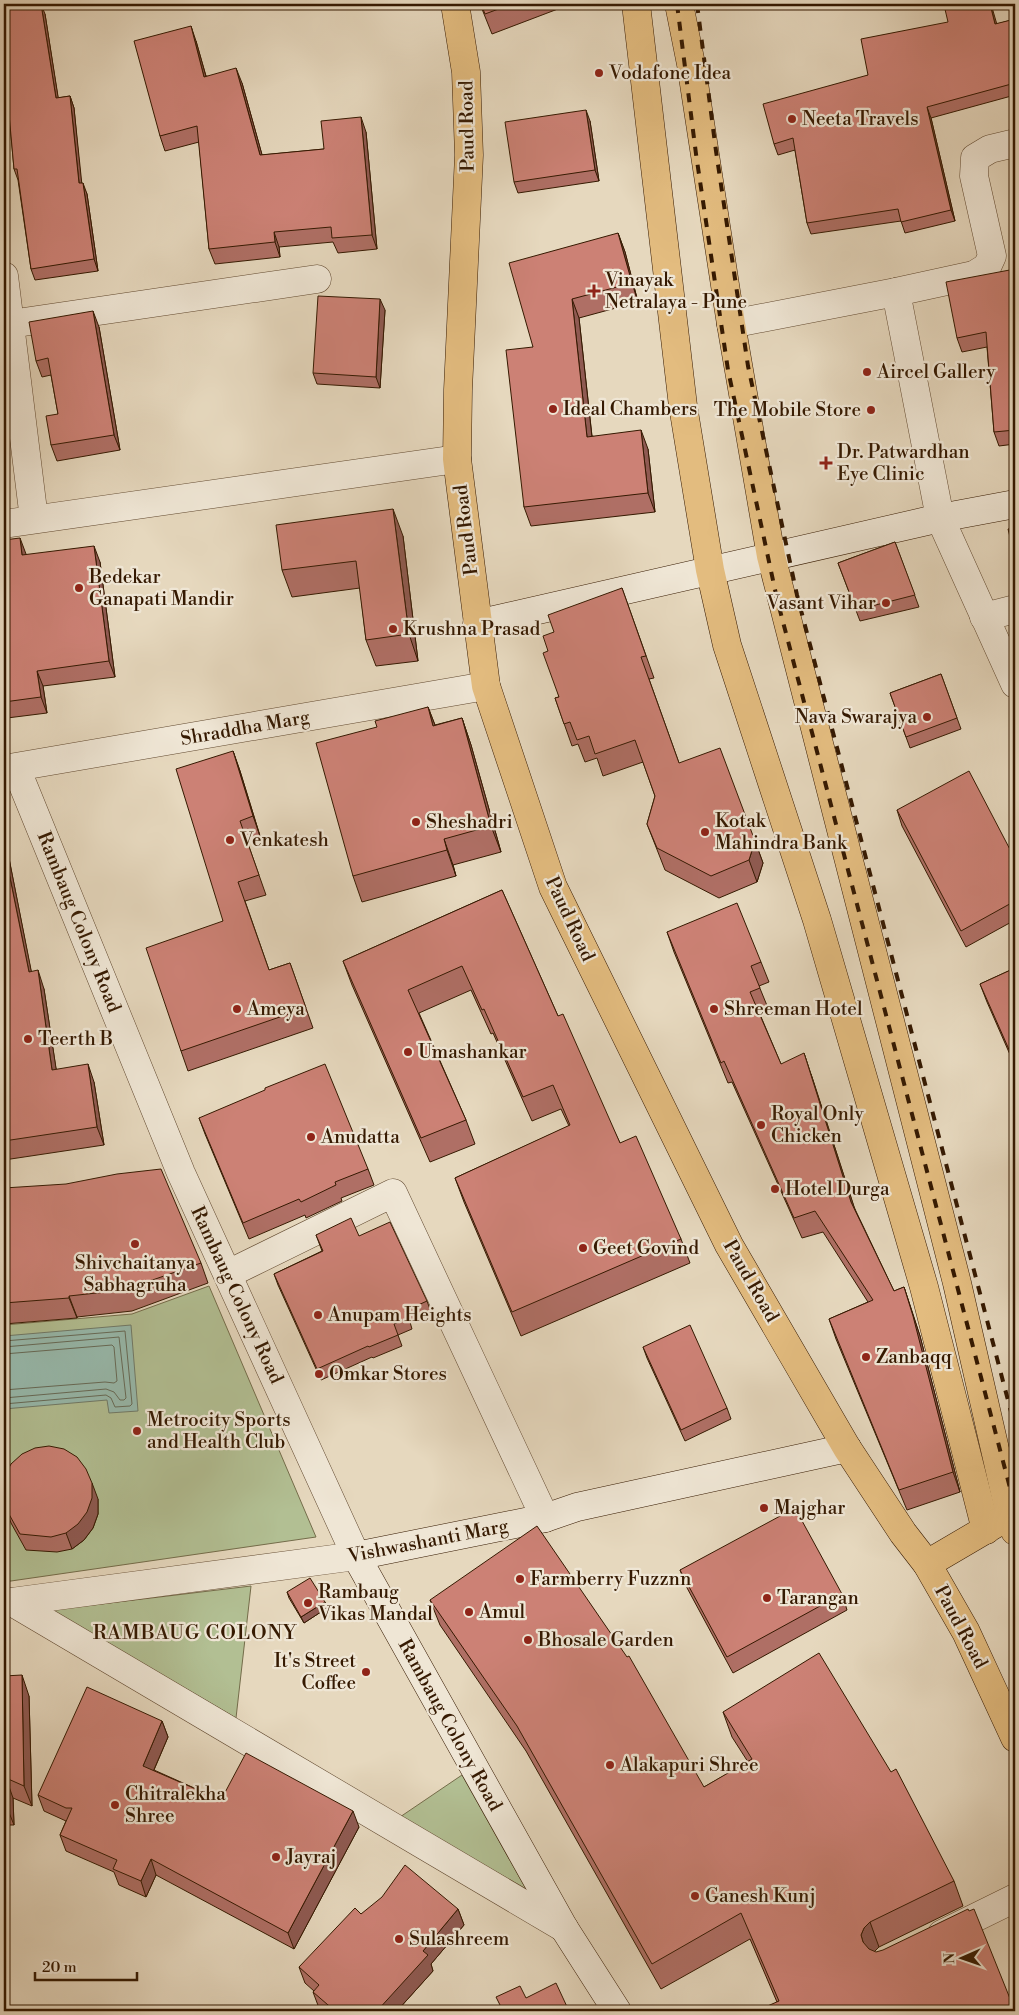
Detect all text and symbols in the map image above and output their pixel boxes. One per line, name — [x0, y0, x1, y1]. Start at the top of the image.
place label: Vodafone Idea — [608, 61, 732, 85]
marker: Vodafone Idea — [593, 67, 605, 79]
street label: Paud Road — [454, 80, 480, 172]
place label: Neeta Travels — [802, 107, 919, 131]
marker: Neeta Travels — [786, 113, 798, 125]
place label: Vinayak Netralaya - Pune — [604, 268, 747, 314]
marker: Vinayak Netralaya - Pune — [587, 284, 601, 298]
place label: Aircel Gallery — [876, 360, 996, 384]
marker: Aircel Gallery — [861, 366, 873, 378]
place label: Ideal Chambers — [563, 397, 697, 421]
place label: The Mobile Store — [714, 398, 861, 422]
marker: Ideal Chambers — [547, 403, 559, 415]
marker: The Mobile Store — [865, 404, 877, 416]
place label: Dr. Patwardhan Eye Clinic — [837, 440, 970, 486]
marker: Dr. Patwardhan Eye Clinic — [819, 456, 833, 470]
street label: Paud Road — [449, 483, 483, 577]
place label: Bedekar Ganapati Mandir — [88, 565, 234, 611]
marker: Bedekar Ganapati Mandir — [73, 582, 85, 594]
place label: Vasant Vihar — [766, 591, 876, 615]
marker: Vasant Vihar — [880, 597, 892, 609]
place label: Krushna Prasad — [403, 617, 541, 641]
marker: Krushna Prasad — [387, 623, 399, 635]
street label: Shraddha Marg — [179, 705, 312, 751]
place label: Nava Swarajya — [795, 705, 917, 729]
marker: Nava Swarajya — [921, 711, 933, 723]
place label: Kotak Mahindra Bank — [715, 809, 848, 855]
place label: Sheshadri — [426, 810, 513, 834]
marker: Sheshadri — [410, 816, 422, 828]
marker: Kotak Mahindra Bank — [699, 826, 711, 838]
street label: Rambaug Colony Road — [32, 828, 126, 1016]
place label: Venkatesh — [239, 828, 329, 852]
marker: Venkatesh — [224, 834, 236, 846]
street label: Paud Road — [540, 873, 600, 966]
place label: Ameya — [246, 997, 305, 1021]
place label: Shreeman Hotel — [724, 997, 863, 1021]
marker: Ameya — [231, 1003, 243, 1015]
marker: Shreeman Hotel — [708, 1003, 720, 1015]
place label: Teerth B — [38, 1027, 113, 1051]
marker: Teerth B — [22, 1033, 34, 1045]
place label: Umashankar — [418, 1040, 527, 1064]
marker: Umashankar — [402, 1046, 414, 1058]
place label: Royal Only Chicken — [771, 1102, 864, 1148]
marker: Royal Only Chicken — [755, 1119, 767, 1131]
place label: Anudatta — [320, 1125, 400, 1149]
marker: Anudatta — [305, 1131, 317, 1143]
place label: Hotel Durga — [785, 1177, 890, 1201]
marker: Hotel Durga — [769, 1183, 781, 1195]
street label: Rambaug Colony Road — [185, 1202, 289, 1388]
street label: Paud Road — [718, 1235, 784, 1327]
place label: Geet Govind — [593, 1236, 699, 1260]
marker: Shivchaitanya Sabhagruha — [129, 1238, 141, 1250]
marker: Geet Govind — [577, 1242, 589, 1254]
place label: Shivchaitanya Sabhagruha — [75, 1251, 196, 1297]
place label: Anupam Heights — [327, 1303, 472, 1327]
marker: Anupam Heights — [312, 1309, 324, 1321]
place label: Zanbaqq — [876, 1345, 952, 1369]
marker: Zanbaqq — [860, 1351, 872, 1363]
place label: Omkar Stores — [329, 1362, 447, 1386]
marker: Omkar Stores — [313, 1368, 325, 1380]
place label: Metrocity Sports and Health Club — [147, 1408, 291, 1454]
marker: Metrocity Sports and Health Club — [131, 1425, 143, 1437]
place label: Majghar — [774, 1496, 846, 1520]
marker: Majghar — [758, 1502, 770, 1514]
street label: Vishwashanti Marg — [345, 1514, 510, 1569]
place label: Farmberry Fuzznn — [530, 1567, 691, 1591]
marker: Farmberry Fuzznn — [514, 1573, 526, 1585]
place label: Rambaug Vikas Mandal — [317, 1580, 433, 1626]
street label: Paud Road — [929, 1581, 993, 1673]
place label: Tarangan — [777, 1586, 859, 1610]
marker: Tarangan — [761, 1592, 773, 1604]
marker: Rambaug Vikas Mandal — [302, 1597, 314, 1609]
place label: Amul — [478, 1600, 526, 1624]
marker: Amul — [463, 1606, 475, 1618]
district label: RAMBAUG COLONY — [93, 1621, 297, 1646]
place label: Bhosale Garden — [537, 1628, 674, 1652]
marker: Bhosale Garden — [522, 1634, 534, 1646]
street label: Rambaug Colony Road — [393, 1635, 507, 1816]
place label: It's Street Coffee — [274, 1649, 356, 1695]
marker: It's Street Coffee — [360, 1666, 372, 1678]
place label: Alakapuri Shree — [619, 1753, 758, 1777]
marker: Alakapuri Shree — [604, 1759, 616, 1771]
place label: Chitralekha Shree — [125, 1782, 226, 1828]
marker: Chitralekha Shree — [109, 1799, 121, 1811]
place label: Jayraj — [285, 1845, 337, 1869]
marker: Jayraj — [270, 1851, 282, 1863]
place label: Ganesh Kunj — [705, 1884, 816, 1908]
marker: Ganesh Kunj — [689, 1890, 701, 1902]
place label: Sulashreem — [409, 1927, 510, 1951]
north arrow — [936, 1932, 986, 1982]
marker: Sulashreem — [393, 1933, 405, 1945]
scale bar — [35, 1950, 138, 1982]
text: N — [941, 1953, 959, 1964]
text: 20 m — [42, 1958, 77, 1977]

